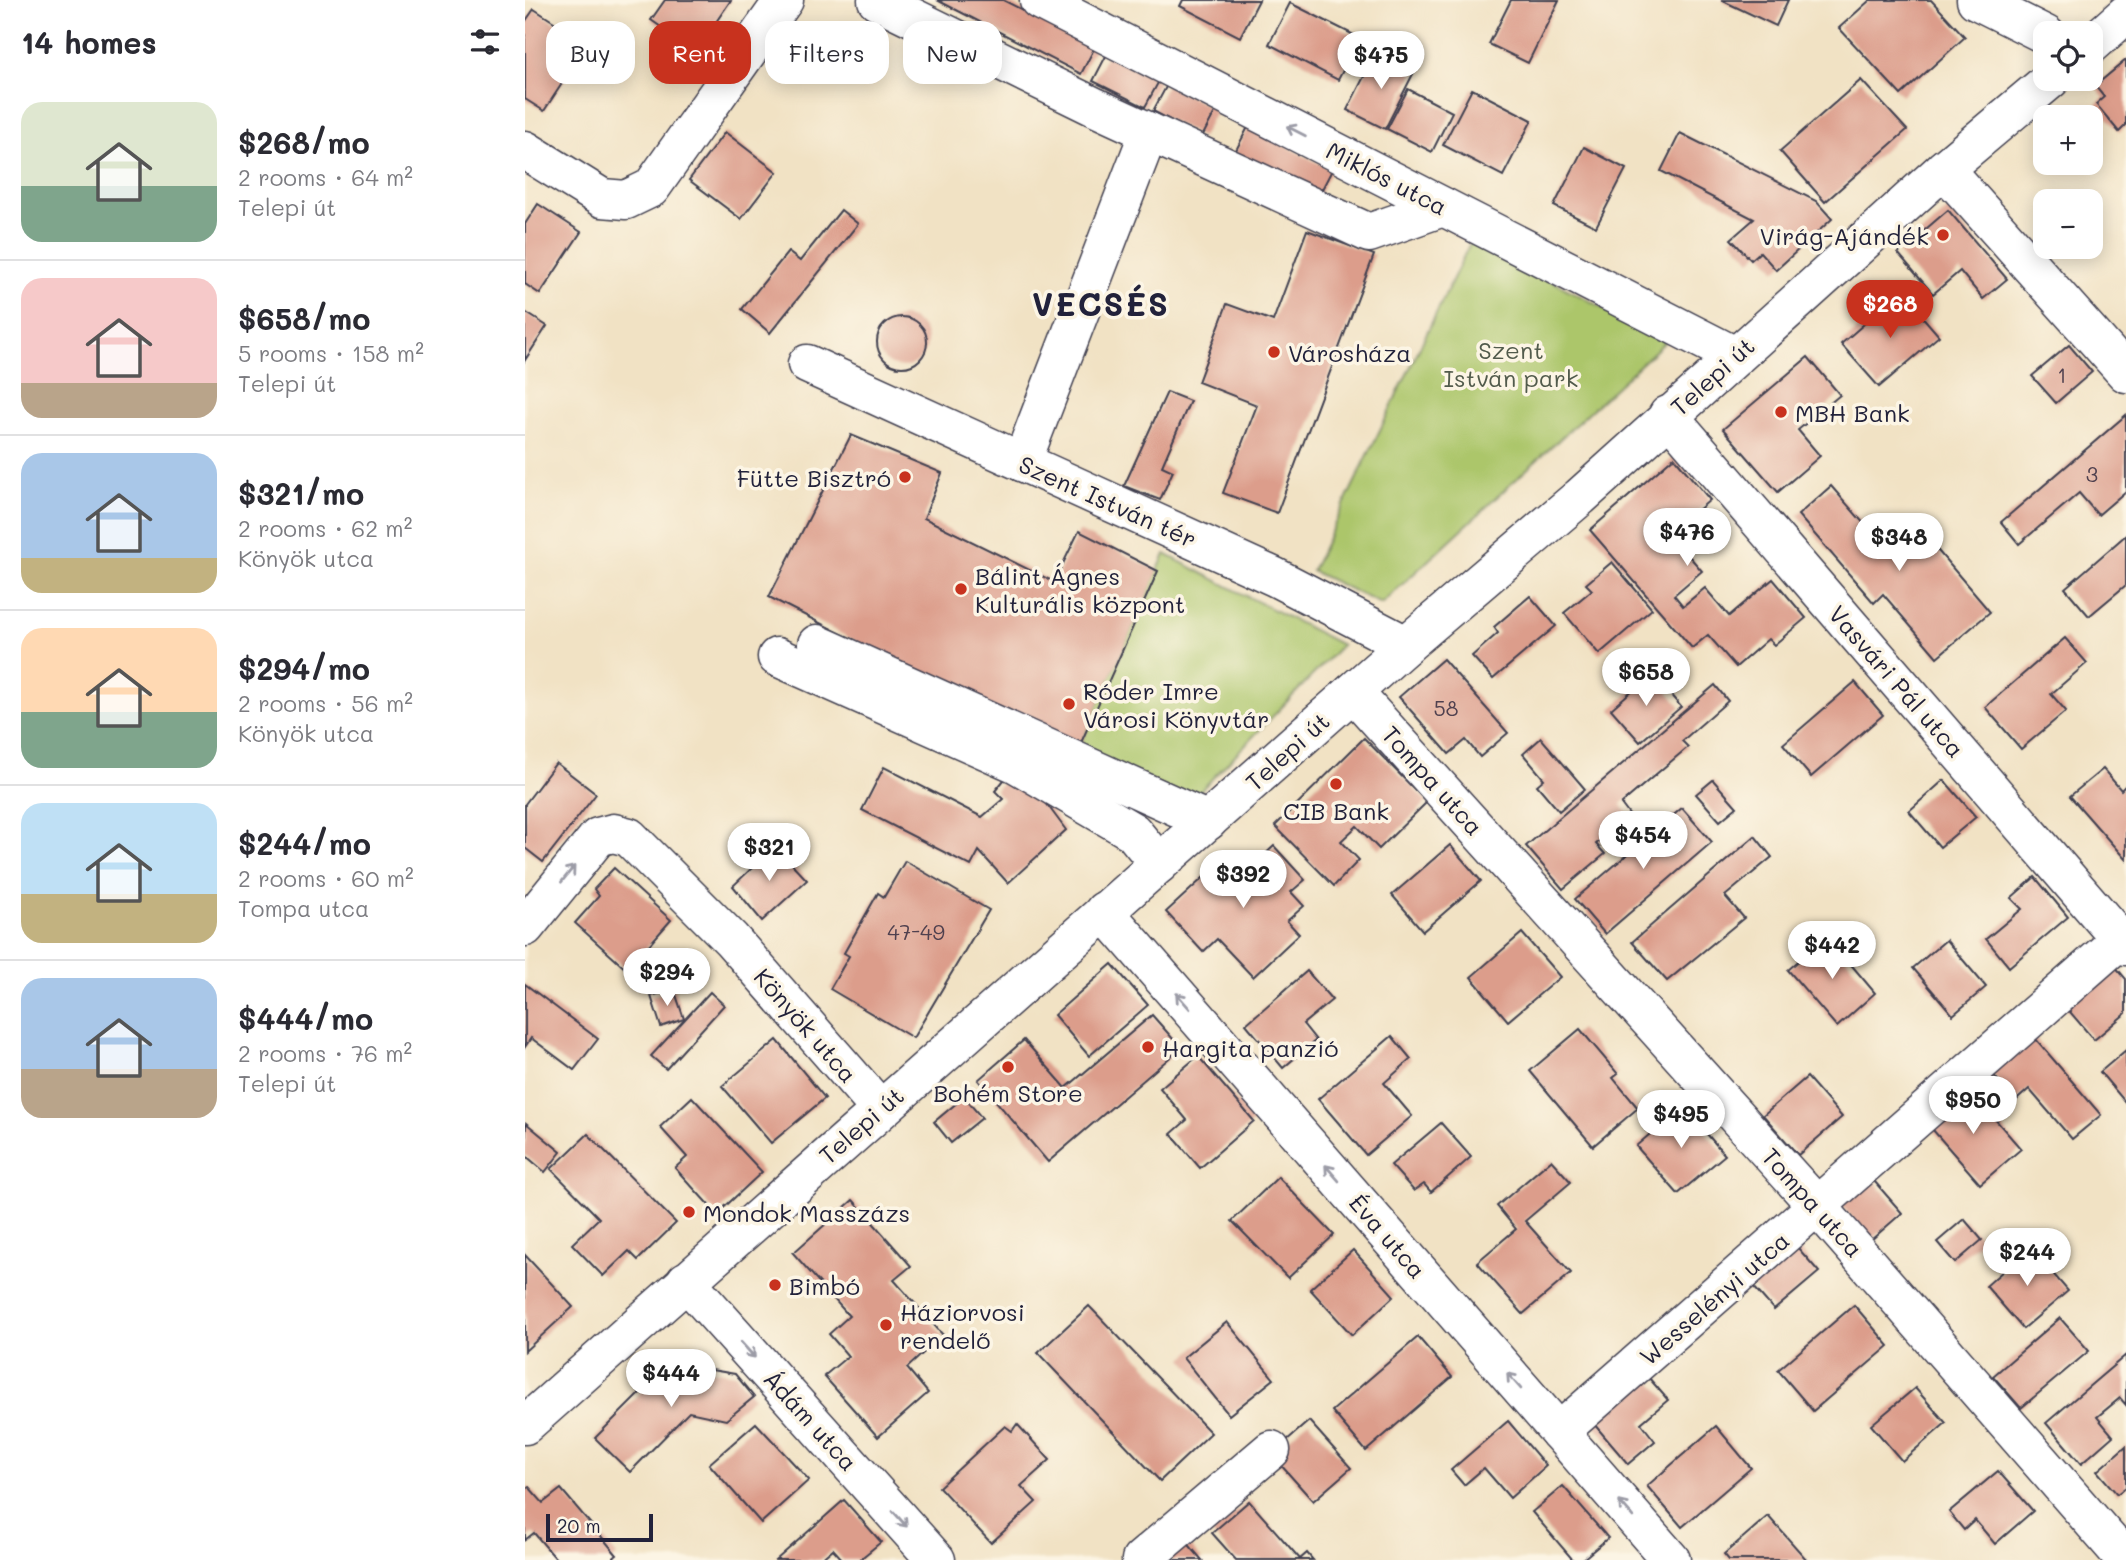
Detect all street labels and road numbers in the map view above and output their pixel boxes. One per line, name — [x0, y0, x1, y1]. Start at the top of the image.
street label: Miklós utca — [1321, 134, 1453, 222]
street label: Telepi út — [1663, 330, 1761, 422]
street label: Szent István tér — [1014, 448, 1202, 554]
street label: Vasvári Pál utca — [1822, 598, 1972, 764]
street label: Telepi út — [1238, 705, 1336, 797]
street label: Tompa utca — [1376, 719, 1490, 841]
street label: Könyök utca — [748, 961, 864, 1089]
street label: Telepi út — [812, 1080, 910, 1170]
street label: Tompa utca — [1756, 1141, 1870, 1263]
street label: Éva utca — [1343, 1187, 1433, 1285]
street label: Wesselényi utca — [1633, 1224, 1795, 1372]
street label: Ádám utca — [758, 1363, 864, 1477]

